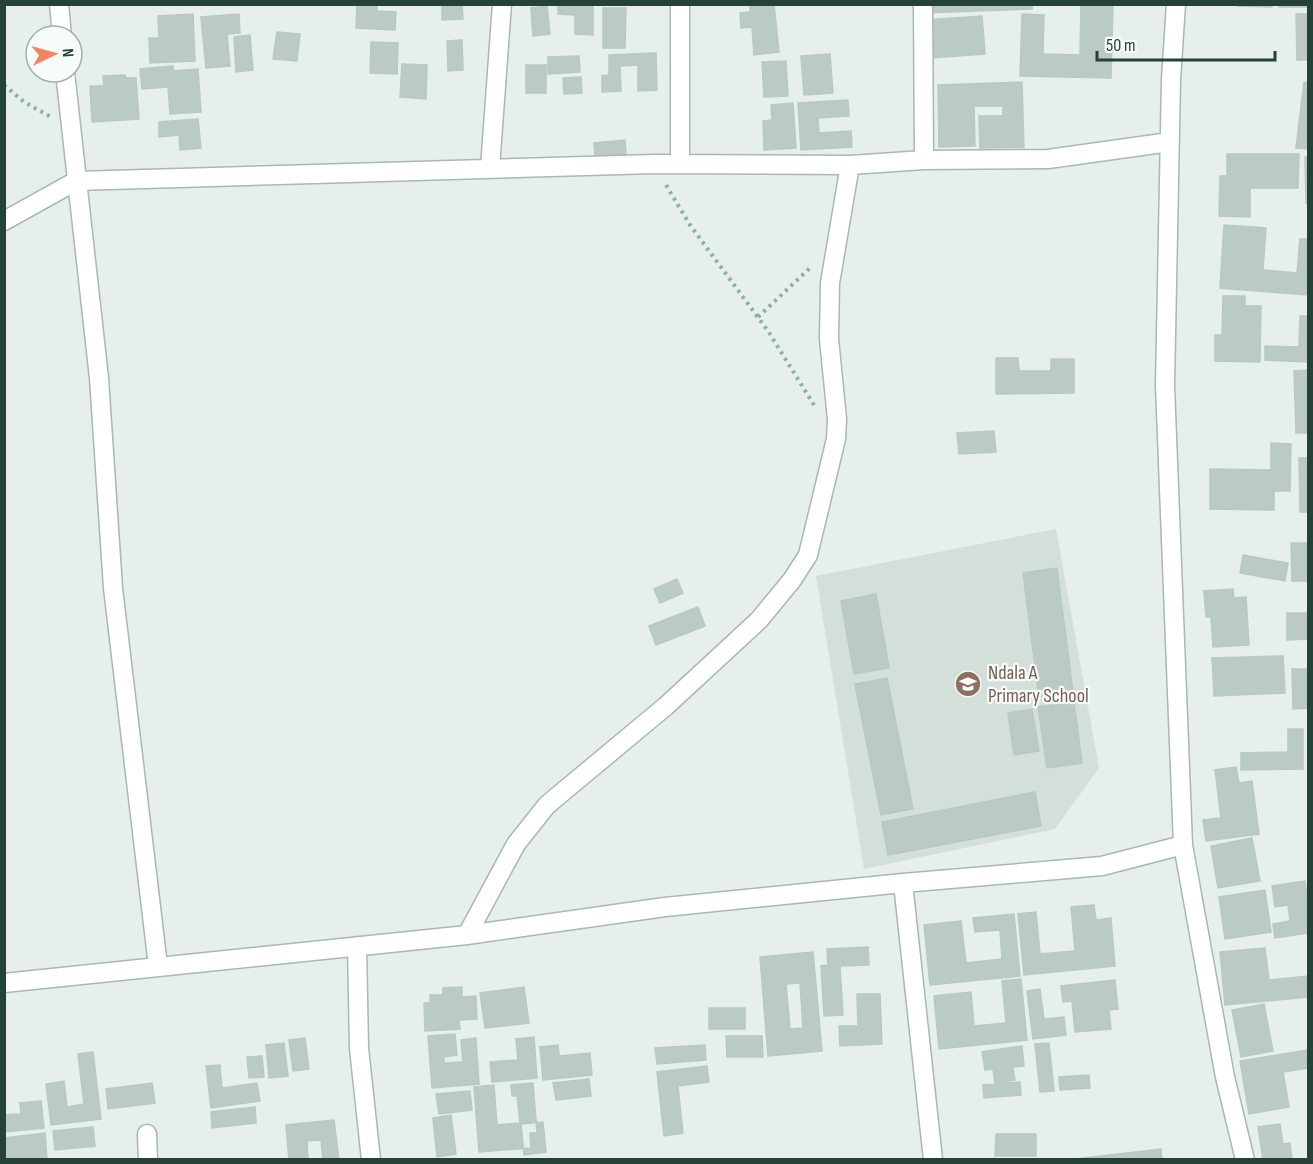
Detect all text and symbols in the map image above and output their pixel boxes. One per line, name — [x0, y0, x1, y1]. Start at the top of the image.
north arrow — [24, 24, 84, 84]
scale bar — [1097, 24, 1276, 62]
text: 50 m — [1106, 35, 1136, 56]
text: N — [58, 48, 77, 58]
place label: Ndala A Primary School — [988, 661, 1089, 708]
school or university icon: Ndala A Primary School — [953, 669, 983, 699]

